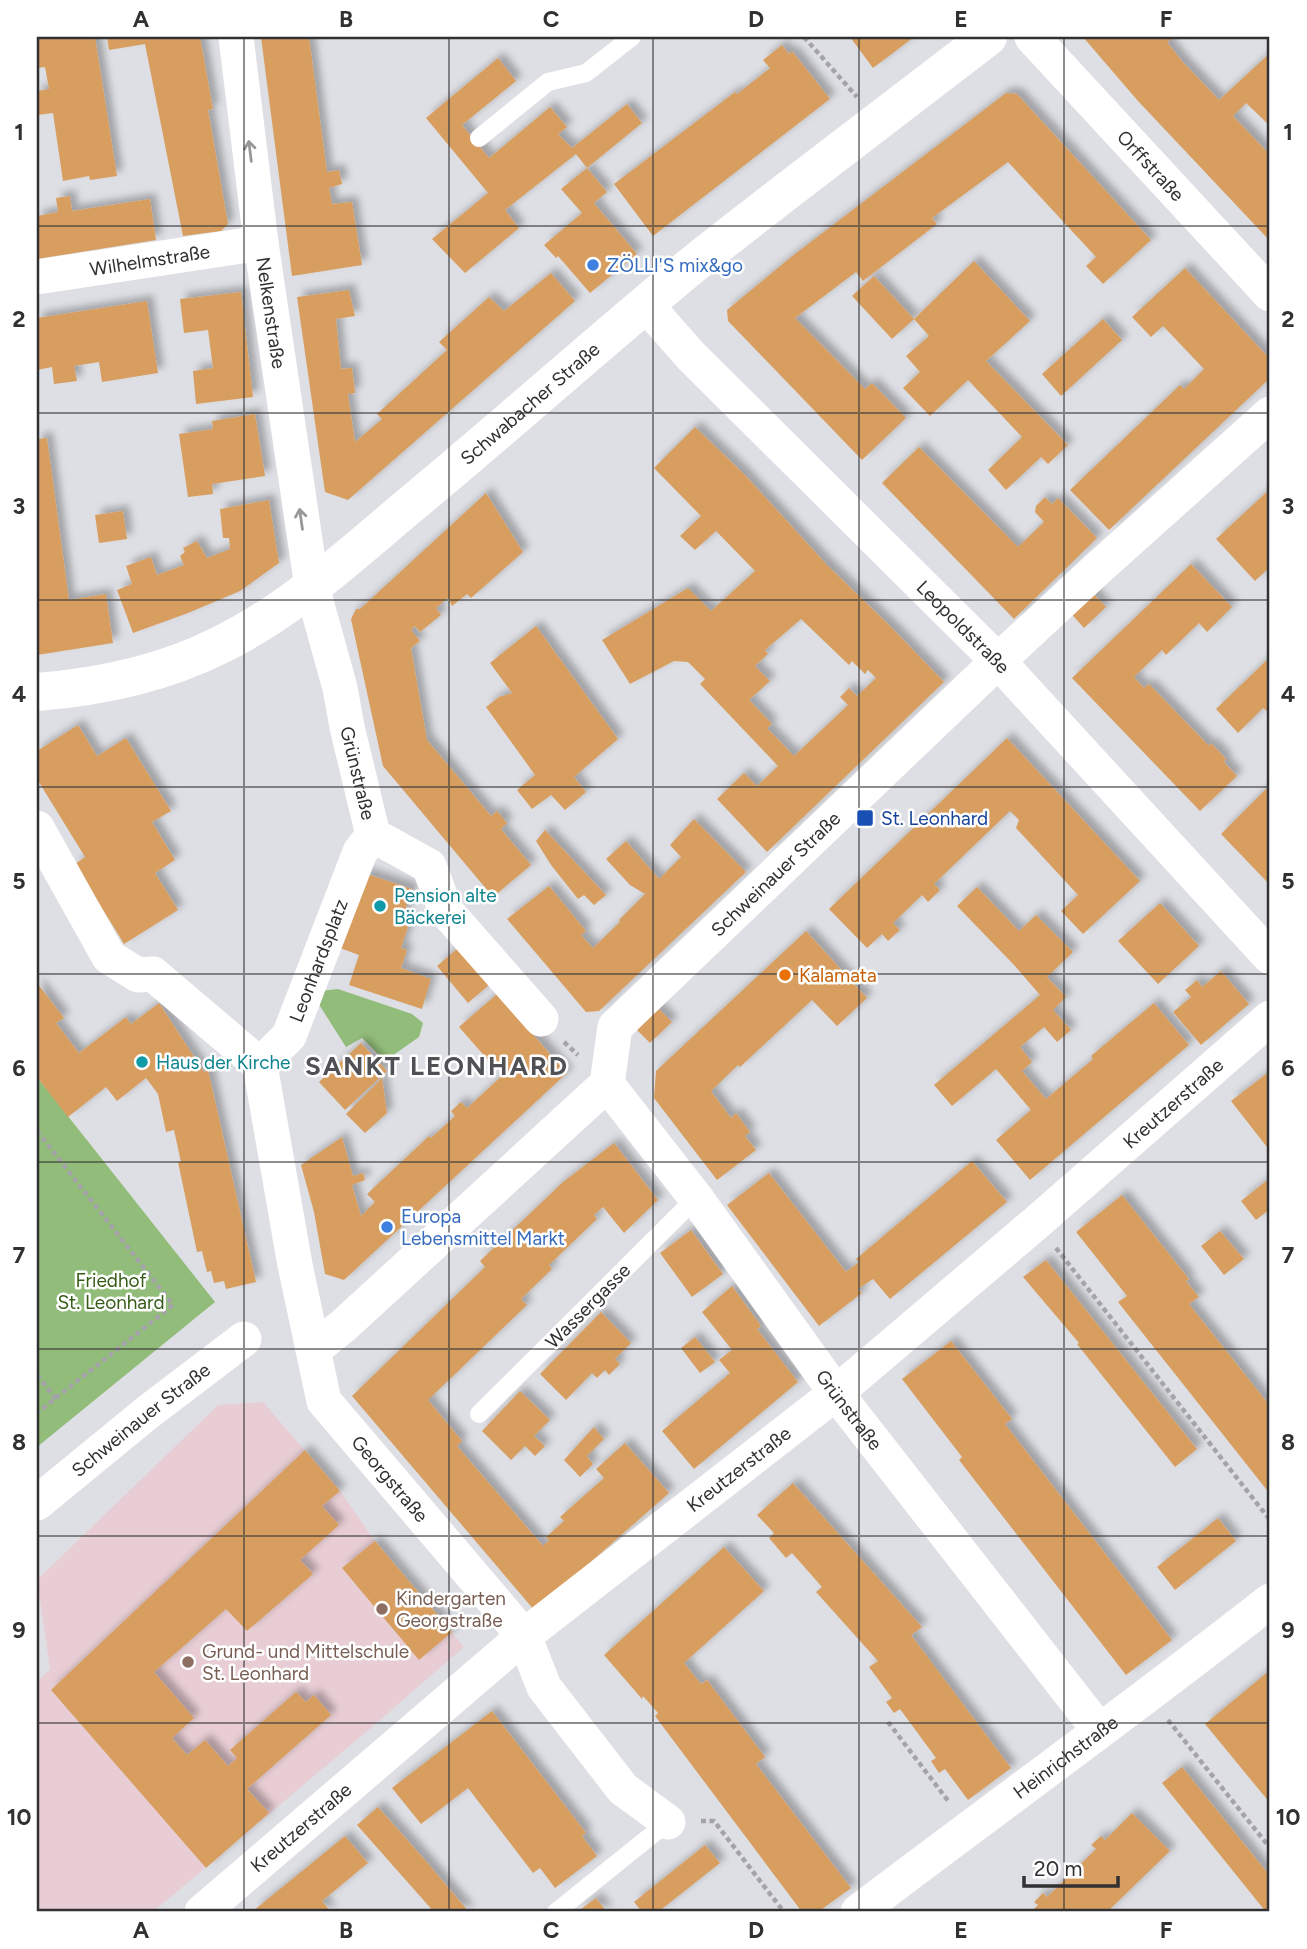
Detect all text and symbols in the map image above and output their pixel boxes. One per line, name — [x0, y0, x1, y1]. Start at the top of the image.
text: A — [133, 5, 150, 33]
text: B — [339, 5, 353, 33]
text: C — [543, 5, 560, 33]
text: D — [748, 5, 764, 33]
text: E — [954, 5, 968, 33]
text: F — [1160, 5, 1173, 33]
text: 1 — [14, 118, 24, 146]
text: 1 — [1283, 118, 1293, 146]
street label: Orffstraße — [1112, 125, 1189, 206]
one-way arrow — [243, 141, 256, 163]
street label: Wilhelmstraße — [88, 239, 211, 280]
place label: ZÖLLI'S mix&go — [607, 254, 743, 277]
street label: Nelkenstraße — [252, 255, 291, 370]
marker: ZÖLLI'S mix&go — [585, 257, 601, 273]
text: 2 — [12, 305, 26, 333]
text: 2 — [1281, 305, 1295, 333]
street label: Schwabacher Straße — [456, 337, 604, 469]
text: 3 — [13, 492, 25, 520]
text: 3 — [1282, 492, 1294, 520]
one-way arrow — [294, 508, 307, 531]
street label: Leopoldstraße — [912, 575, 1015, 678]
text: 4 — [12, 680, 26, 708]
text: 4 — [1281, 680, 1295, 708]
street label: Grünstraße — [336, 724, 380, 822]
street label: Schweinauer Straße — [706, 807, 845, 941]
place label: St. Leonhard — [881, 807, 988, 830]
marker: St. Leonhard — [855, 808, 875, 828]
text: 5 — [12, 867, 26, 895]
text: 5 — [1281, 867, 1295, 895]
place label: Pension alte Bäckerei — [394, 884, 497, 929]
street label: Leonhardsplatz — [284, 896, 352, 1025]
marker: Pension alte Bäckerei — [372, 898, 388, 914]
place label: Kalamata — [799, 964, 877, 987]
marker: Kalamata — [777, 967, 793, 983]
district label: SANKT LEONHARD — [305, 1050, 569, 1082]
place label: Haus der Kirche — [156, 1051, 290, 1074]
street label: Kreutzerstraße — [1118, 1053, 1228, 1153]
text: 6 — [12, 1054, 26, 1082]
marker: Haus der Kirche — [134, 1054, 150, 1070]
text: 6 — [1281, 1054, 1295, 1082]
place label: Europa Lebensmittel Markt — [401, 1205, 565, 1250]
marker: Europa Lebensmittel Markt — [379, 1219, 395, 1235]
text: 7 — [13, 1241, 26, 1269]
text: 7 — [1282, 1241, 1295, 1269]
street label: Wassergasse — [541, 1259, 635, 1353]
park label: Friedhof St. Leonhard — [57, 1269, 165, 1314]
street label: Schweinauer Straße — [67, 1358, 214, 1482]
street label: Grünstraße — [811, 1365, 888, 1454]
street label: Kreutzerstraße — [682, 1421, 795, 1517]
text: 8 — [12, 1428, 26, 1456]
text: 8 — [1281, 1428, 1295, 1456]
street label: Georgstraße — [347, 1431, 433, 1527]
place label: Kindergarten Georgstraße — [396, 1587, 506, 1632]
marker: Kindergarten Georgstraße — [374, 1601, 390, 1617]
text: 9 — [12, 1616, 26, 1644]
text: 9 — [1281, 1616, 1295, 1644]
place label: Grund- und Mittelschule St. Leonhard — [202, 1640, 409, 1685]
marker: Grund- und Mittelschule St. Leonhard — [180, 1654, 196, 1670]
street label: Heinrichstraße — [1008, 1710, 1122, 1803]
street label: Kreutzerstraße — [246, 1778, 356, 1877]
text: 10 — [7, 1803, 31, 1831]
text: 10 — [1276, 1803, 1300, 1831]
scale bar — [1024, 1844, 1118, 1888]
text: 20 m — [1034, 1856, 1082, 1881]
text: A — [133, 1916, 150, 1944]
text: B — [339, 1916, 353, 1944]
text: C — [543, 1916, 560, 1944]
text: D — [748, 1916, 764, 1944]
text: E — [954, 1916, 968, 1944]
text: F — [1160, 1916, 1173, 1944]

